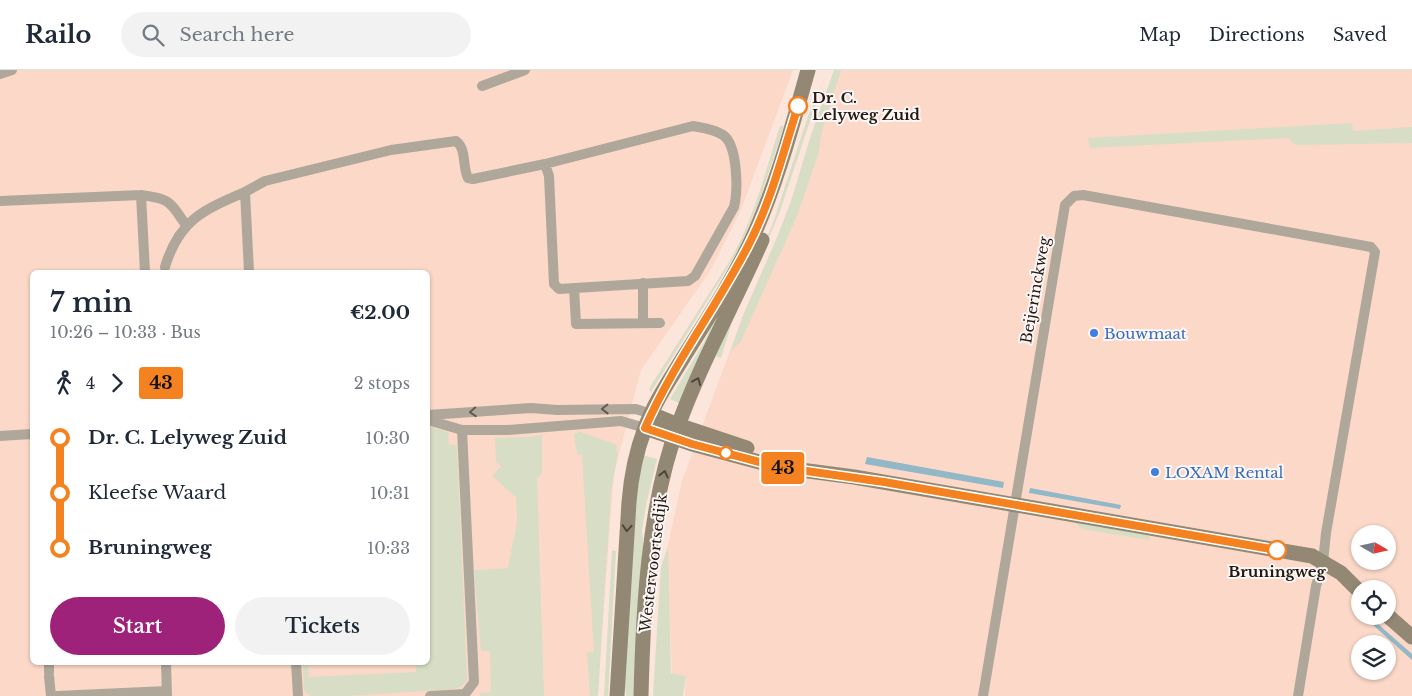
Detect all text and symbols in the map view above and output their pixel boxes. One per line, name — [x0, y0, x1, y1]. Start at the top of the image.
search box — [121, 12, 471, 57]
text: Railo — [25, 20, 91, 49]
icon: search — [139, 21, 167, 49]
text: Search here — [179, 23, 294, 46]
text: Map — [1139, 24, 1181, 46]
text: Directions — [1209, 24, 1305, 46]
text: Saved — [1333, 24, 1387, 46]
place label: Dr. C. Lelyweg Zuid — [812, 88, 921, 124]
marker: Dr. C. Lelyweg Zuid — [788, 96, 808, 116]
street label: Beijerinckweg — [1016, 234, 1054, 345]
text: 7 min — [50, 285, 133, 320]
text: €2.00 — [350, 301, 410, 324]
text: 10:26 – 10:33 · Bus — [50, 322, 201, 342]
place label: Bouwmaat — [1104, 324, 1187, 343]
marker: Bouwmaat — [1088, 327, 1100, 339]
icon: walk — [50, 369, 78, 397]
icon: forward — [103, 369, 131, 397]
text: 43 — [149, 372, 173, 394]
text: 4 — [86, 373, 95, 393]
text: 2 stops — [354, 373, 410, 393]
one-way arrow — [691, 377, 701, 386]
one-way arrow — [600, 404, 608, 414]
one-way arrow — [469, 406, 477, 417]
text: Dr. C. Lelyweg Zuid — [88, 426, 287, 449]
text: 10:30 — [366, 428, 410, 448]
unlabelled marker — [719, 446, 733, 460]
line badge: 43 — [760, 452, 806, 484]
text: 43 — [771, 457, 795, 479]
place label: LOXAM Rental — [1165, 463, 1284, 482]
marker: LOXAM Rental — [1149, 466, 1161, 478]
one-way arrow — [658, 469, 669, 478]
text: Kleefse Waard — [88, 481, 226, 504]
text: 10:31 — [370, 483, 410, 503]
street label: Westervoortsedijk — [635, 492, 671, 634]
one-way arrow — [622, 524, 633, 532]
north arrow — [1351, 525, 1396, 570]
map controls — [1351, 525, 1396, 680]
text: Bruningweg — [88, 536, 211, 559]
text: 10:33 — [367, 538, 410, 558]
marker: Bruningweg — [1267, 540, 1287, 560]
place label: Bruningweg — [1228, 562, 1327, 581]
button: locate — [1351, 580, 1396, 625]
button: Start — [50, 597, 225, 655]
button: Tickets — [235, 597, 410, 655]
button: layers — [1351, 635, 1396, 680]

